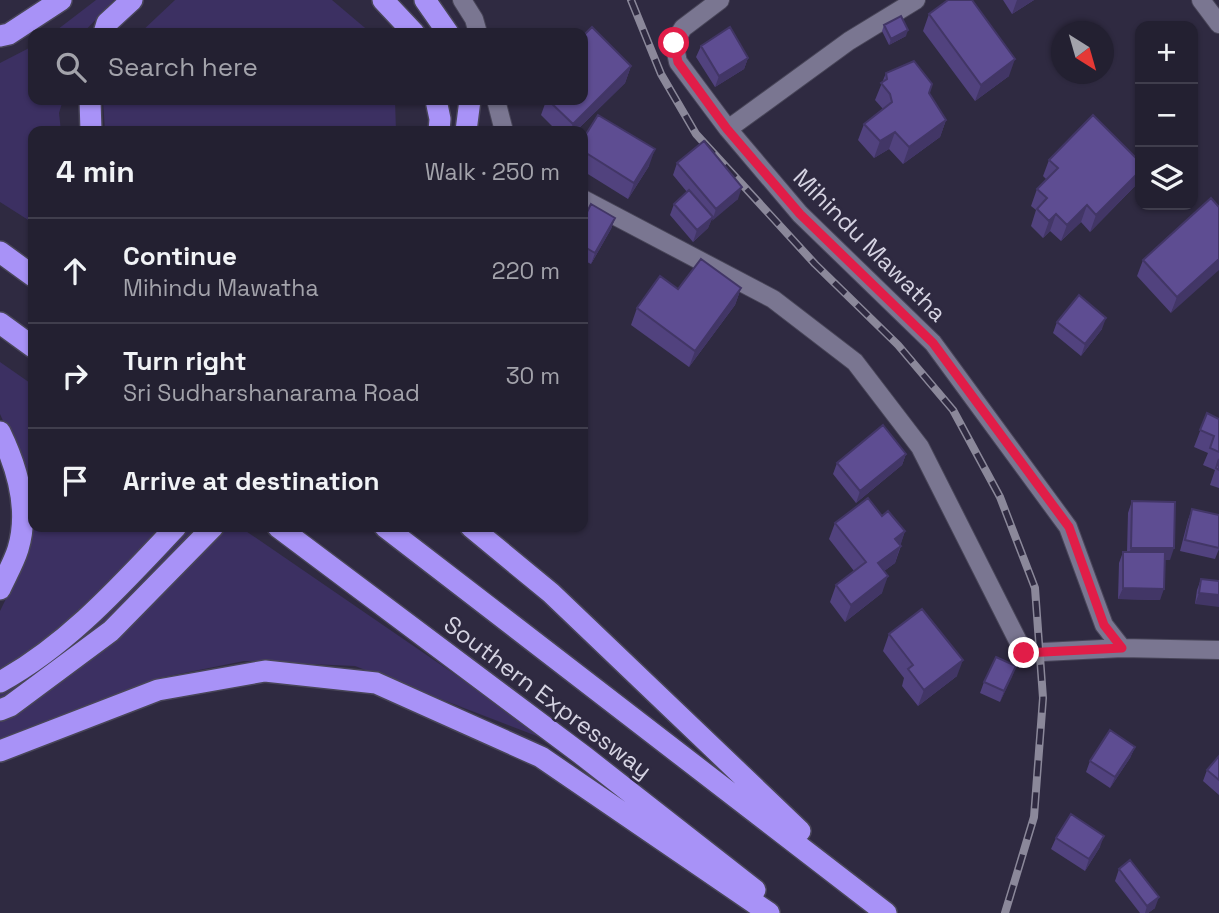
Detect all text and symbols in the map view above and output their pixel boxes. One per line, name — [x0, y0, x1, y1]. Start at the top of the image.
north arrow — [1051, 21, 1114, 84]
map controls — [1135, 21, 1198, 210]
button: + — [1135, 21, 1198, 84]
route start — [658, 27, 689, 58]
search box — [28, 28, 588, 105]
icon: search — [52, 48, 90, 86]
text: Search here — [108, 50, 258, 84]
button: − — [1135, 84, 1198, 147]
button: layers — [1135, 147, 1198, 210]
text: 4 min — [56, 152, 135, 191]
text: Walk · 250 m — [425, 157, 560, 187]
street label: Mihindu Mawatha — [787, 162, 953, 328]
text: Continue — [123, 239, 237, 273]
icon: ahead — [56, 252, 94, 290]
text: 220 m — [492, 256, 560, 286]
text: Mihindu Mawatha — [123, 273, 319, 303]
text: Turn right — [123, 344, 247, 378]
icon: right — [56, 357, 94, 395]
text: 30 m — [506, 361, 560, 391]
text: Sri Sudharshanarama Road — [123, 378, 420, 408]
icon: arrive — [56, 462, 94, 500]
text: Arrive at destination — [123, 464, 380, 498]
street label: Southern Expressway — [438, 609, 658, 785]
route end — [1008, 637, 1039, 668]

